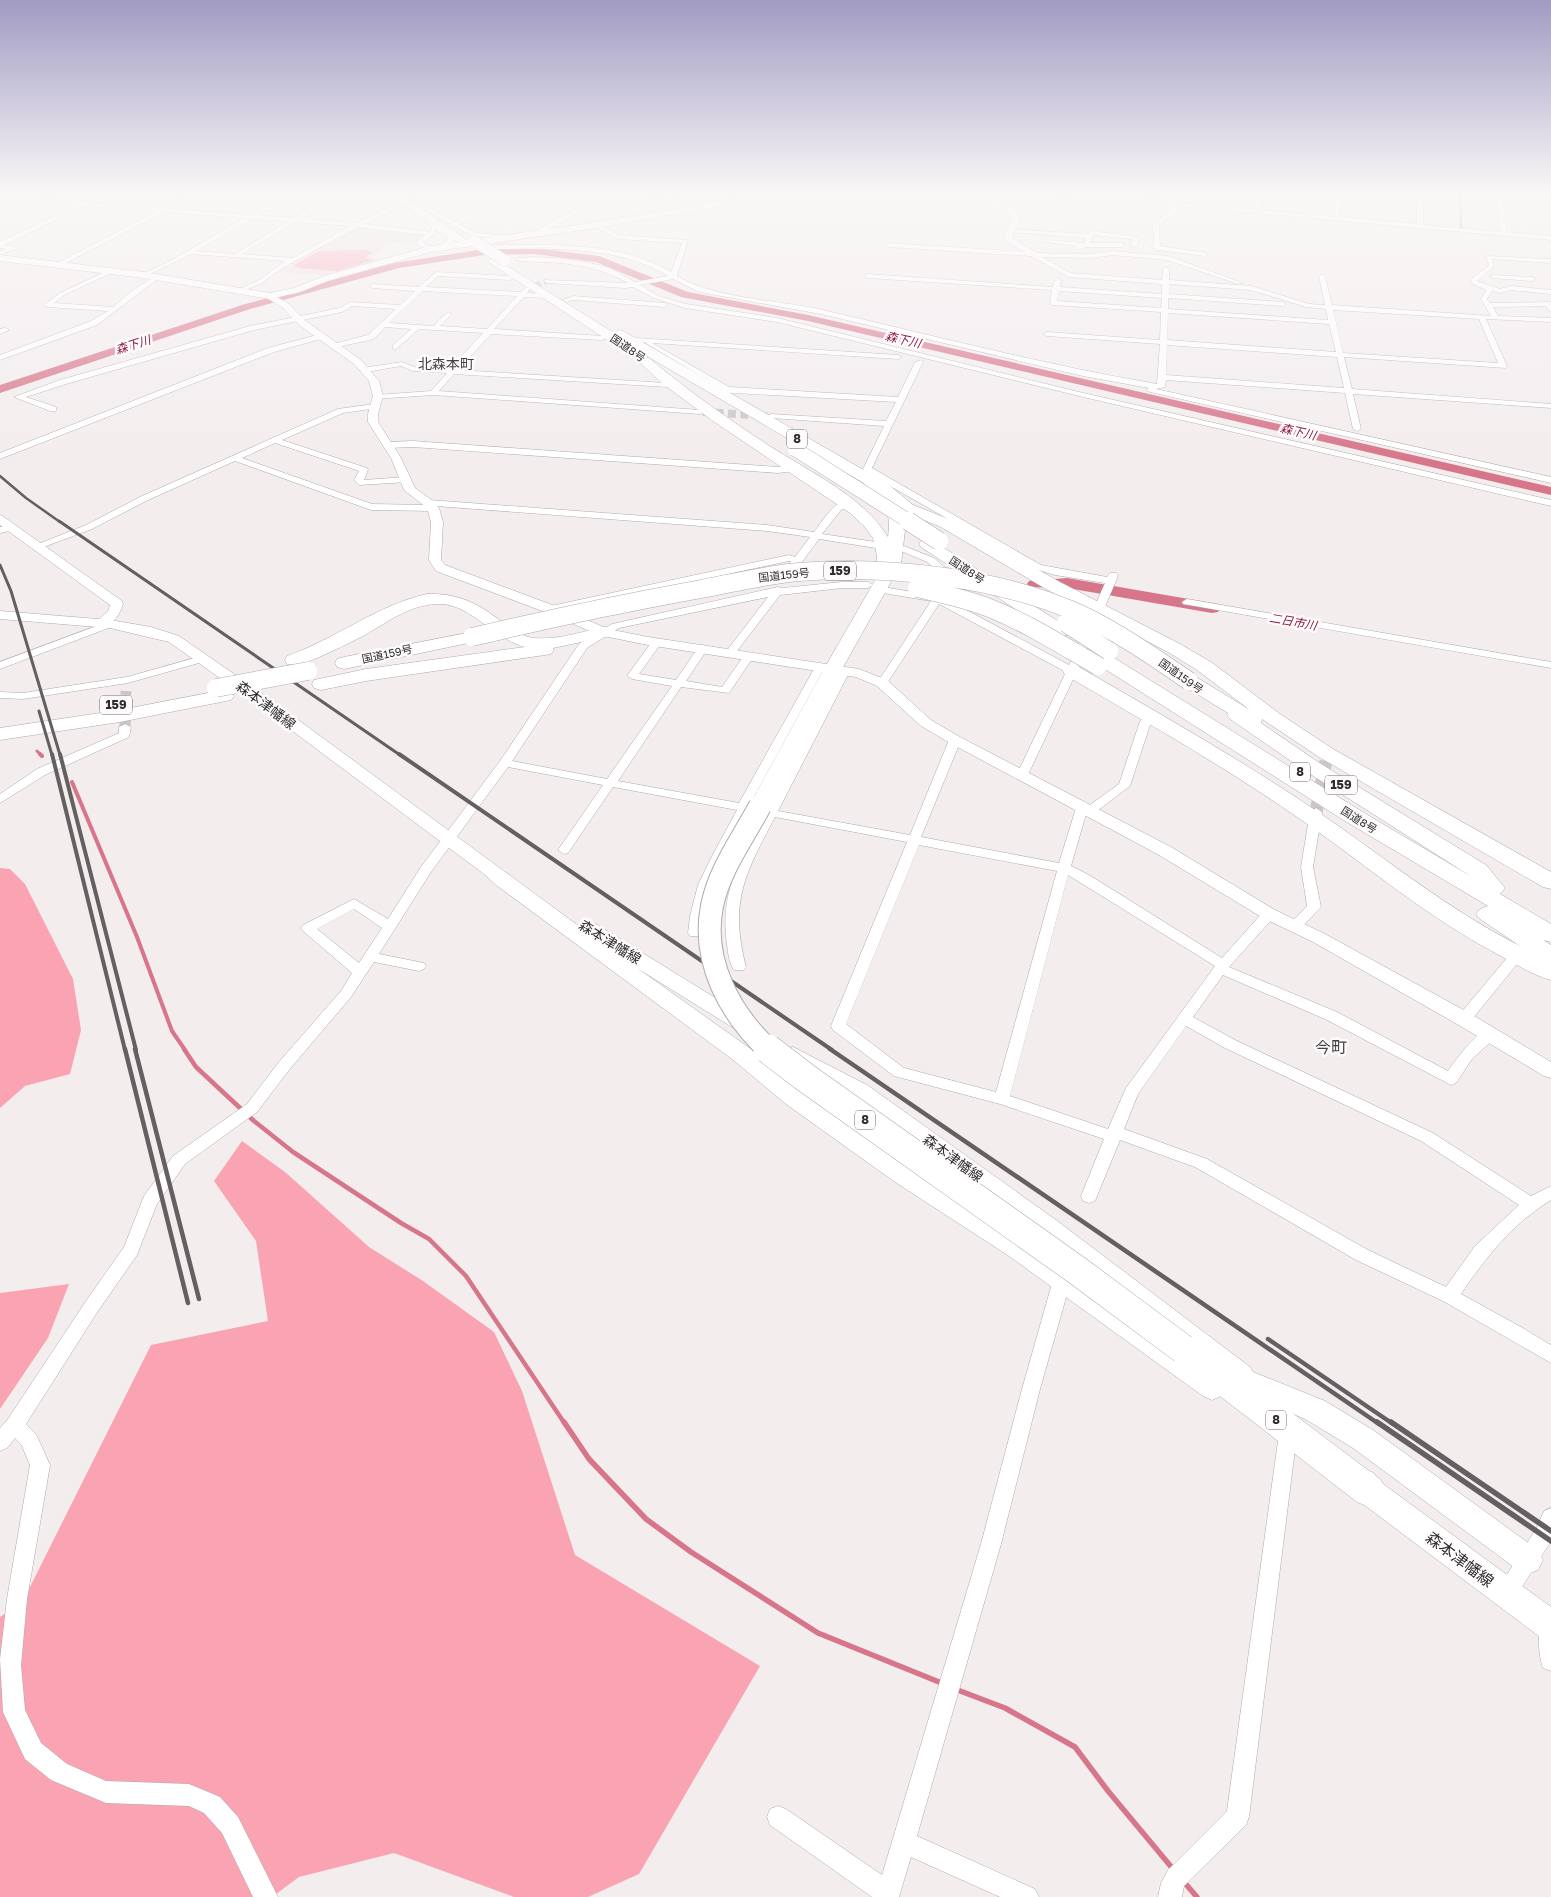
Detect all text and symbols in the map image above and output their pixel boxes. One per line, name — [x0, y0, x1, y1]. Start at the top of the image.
water label: 森下川 — [884, 328, 924, 351]
water label: 森下川 — [113, 331, 154, 357]
street label: 国道8号 — [608, 331, 648, 364]
district label: 北森本町 — [418, 355, 474, 372]
water label: 森下川 — [1279, 420, 1319, 443]
road number: 8 — [787, 429, 807, 448]
street label: 国道8号 — [947, 553, 987, 586]
road number: 159 — [824, 562, 856, 580]
street label: 国道159号 — [758, 565, 810, 584]
water label: 二日市川 — [1268, 610, 1320, 633]
street label: 国道159号 — [360, 642, 413, 665]
street label: 国道159号 — [1157, 656, 1206, 696]
street label: 森本津幡線 — [233, 677, 299, 732]
road number: 159 — [100, 696, 132, 714]
road number: 8 — [1290, 762, 1310, 782]
road number: 159 — [1325, 776, 1357, 794]
street label: 国道8号 — [1339, 804, 1380, 836]
street label: 森本津幡線 — [576, 916, 644, 967]
district label: 今町 — [1315, 1037, 1347, 1057]
road number: 8 — [855, 1110, 875, 1130]
street label: 森本津幡線 — [920, 1130, 987, 1185]
road number: 8 — [1266, 1410, 1286, 1430]
street label: 森本津幡線 — [1422, 1527, 1498, 1591]

